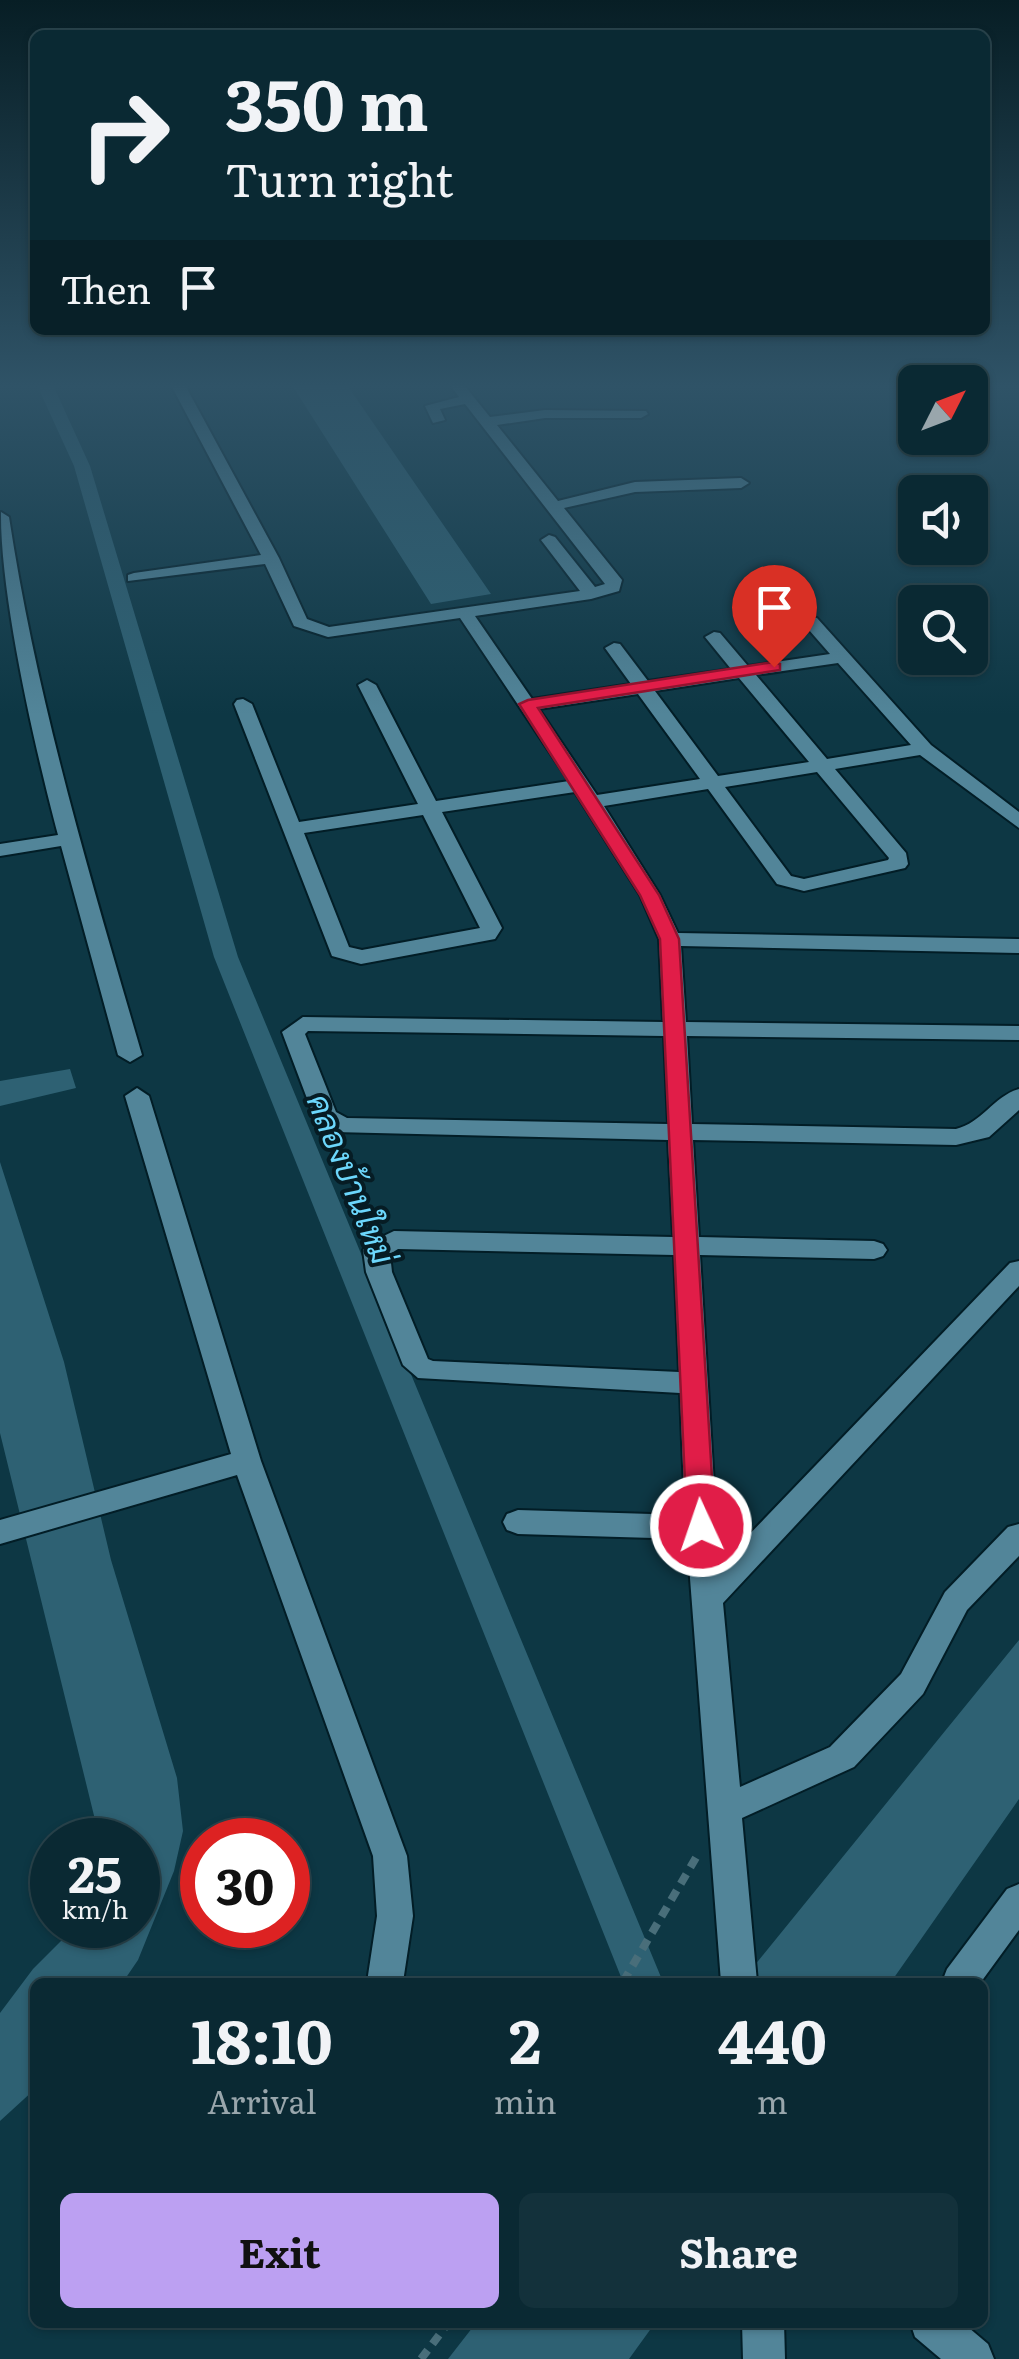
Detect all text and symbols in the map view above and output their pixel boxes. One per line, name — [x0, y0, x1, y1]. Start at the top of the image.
text: 350 m — [225, 49, 429, 153]
icon: right — [60, 70, 190, 200]
text: Turn right — [225, 144, 453, 211]
text: Then — [60, 259, 151, 316]
icon: arrive — [171, 260, 226, 315]
north arrow — [898, 365, 988, 455]
map controls — [898, 365, 988, 675]
button: sound — [898, 475, 988, 565]
pin — [732, 565, 817, 668]
icon: arrive — [747, 580, 802, 635]
button: search — [898, 585, 988, 675]
water label: คลองบ้านใหม่ — [297, 1085, 410, 1272]
position arrow — [649, 1474, 753, 1578]
speed limit sign: 30 — [180, 1818, 310, 1948]
text: 25 — [68, 1834, 122, 1908]
text: km/h — [62, 1890, 128, 1927]
text: 18:10 — [191, 1993, 333, 2082]
text: 2 — [509, 1993, 541, 2082]
text: 440 — [718, 1993, 827, 2082]
text: Arrival — [207, 2076, 317, 2124]
text: min — [494, 2076, 557, 2124]
text: m — [757, 2076, 788, 2124]
button: Exit — [60, 2193, 499, 2308]
button: Share — [519, 2193, 958, 2308]

